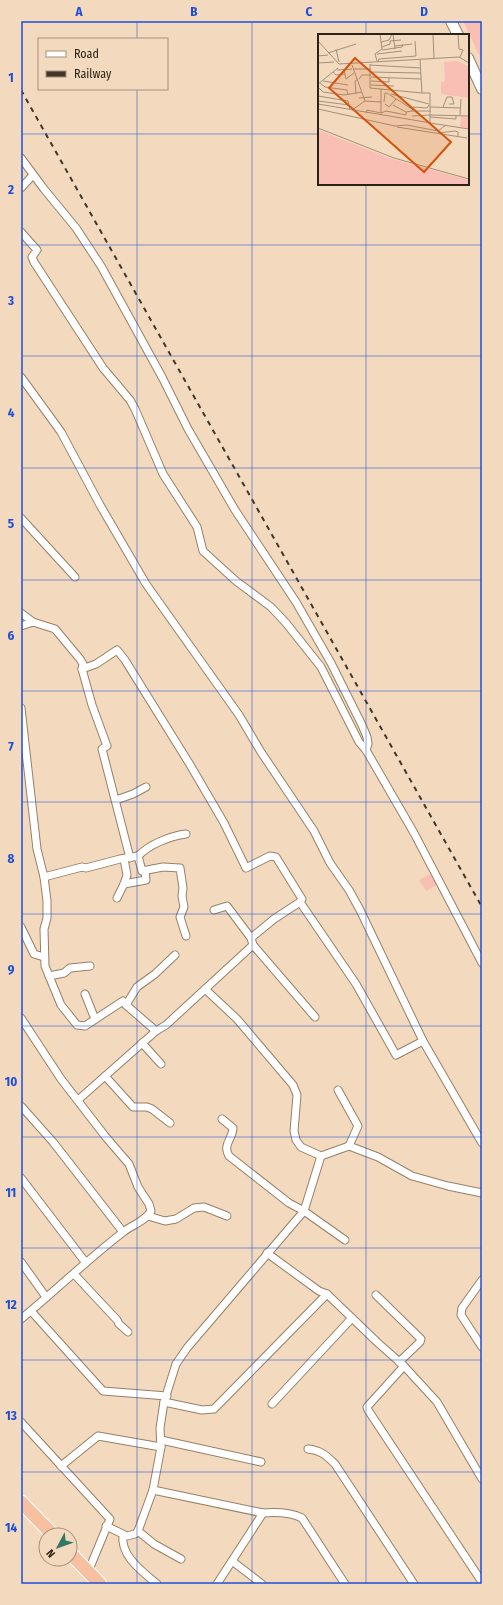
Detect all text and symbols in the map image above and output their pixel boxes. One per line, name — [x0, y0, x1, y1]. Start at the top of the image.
text: A — [74, 4, 83, 19]
text: B — [190, 4, 198, 19]
text: C — [306, 4, 313, 19]
text: D — [420, 4, 428, 19]
inset map — [318, 34, 469, 185]
legend — [38, 38, 168, 90]
text: Road — [74, 47, 99, 61]
text: Railway — [74, 67, 112, 81]
text: 1 — [8, 70, 14, 85]
text: 2 — [7, 182, 14, 197]
text: 3 — [7, 293, 14, 308]
text: 4 — [8, 405, 15, 420]
text: 5 — [8, 516, 14, 531]
text: 6 — [8, 628, 15, 643]
text: 7 — [8, 739, 14, 754]
text: 8 — [8, 851, 15, 866]
text: 9 — [8, 962, 15, 977]
text: 10 — [5, 1074, 17, 1089]
text: 11 — [6, 1185, 16, 1200]
text: 12 — [5, 1297, 17, 1312]
text: 13 — [5, 1408, 17, 1423]
text: 14 — [5, 1520, 17, 1535]
north arrow — [38, 1527, 78, 1567]
text: N — [44, 1546, 58, 1560]

